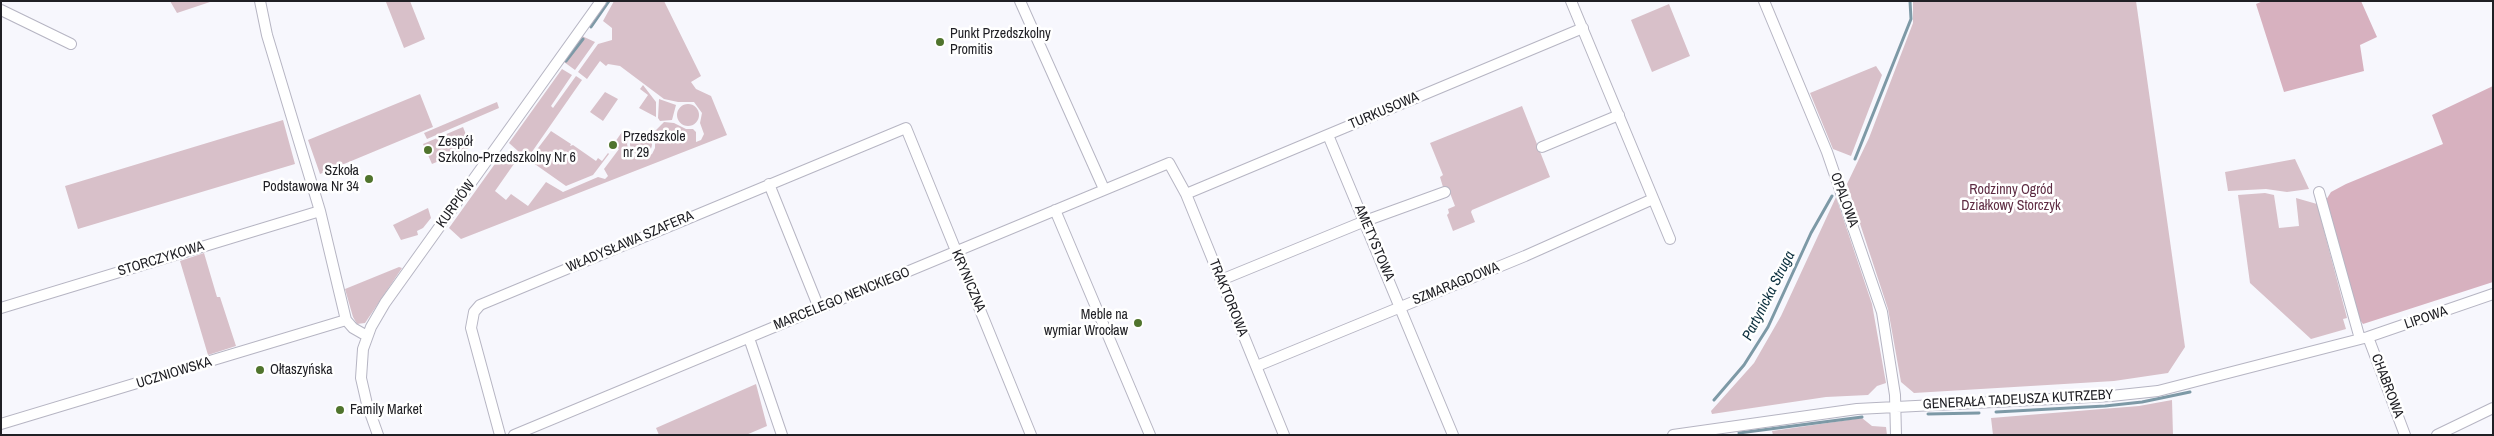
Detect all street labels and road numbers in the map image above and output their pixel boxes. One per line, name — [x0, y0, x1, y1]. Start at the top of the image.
street label: TURKUSOWA — [1347, 89, 1421, 133]
street label: OPALOWA — [1826, 170, 1862, 230]
street label: KURPIÓW — [433, 177, 479, 231]
street label: AMETYSTOWA — [1350, 202, 1398, 284]
street label: WŁADYSŁAWA SZAFERA — [564, 208, 696, 276]
street label: STORCZYKOWA — [116, 238, 206, 280]
street label: KRYNICZNA — [947, 247, 989, 315]
street label: TRAKTOROWA — [1205, 257, 1251, 339]
street label: SZMARAGDOWA — [1410, 259, 1502, 309]
street label: MARCELEGO NENCKIEGO — [771, 264, 913, 334]
street label: LIPOWA — [2402, 303, 2450, 333]
street label: CHABROWA — [2367, 352, 2407, 420]
street label: UCZNIOWSKA — [134, 354, 214, 392]
street label: GENERAŁA TADEUSZA KUTRZEBY — [1922, 387, 2114, 413]

